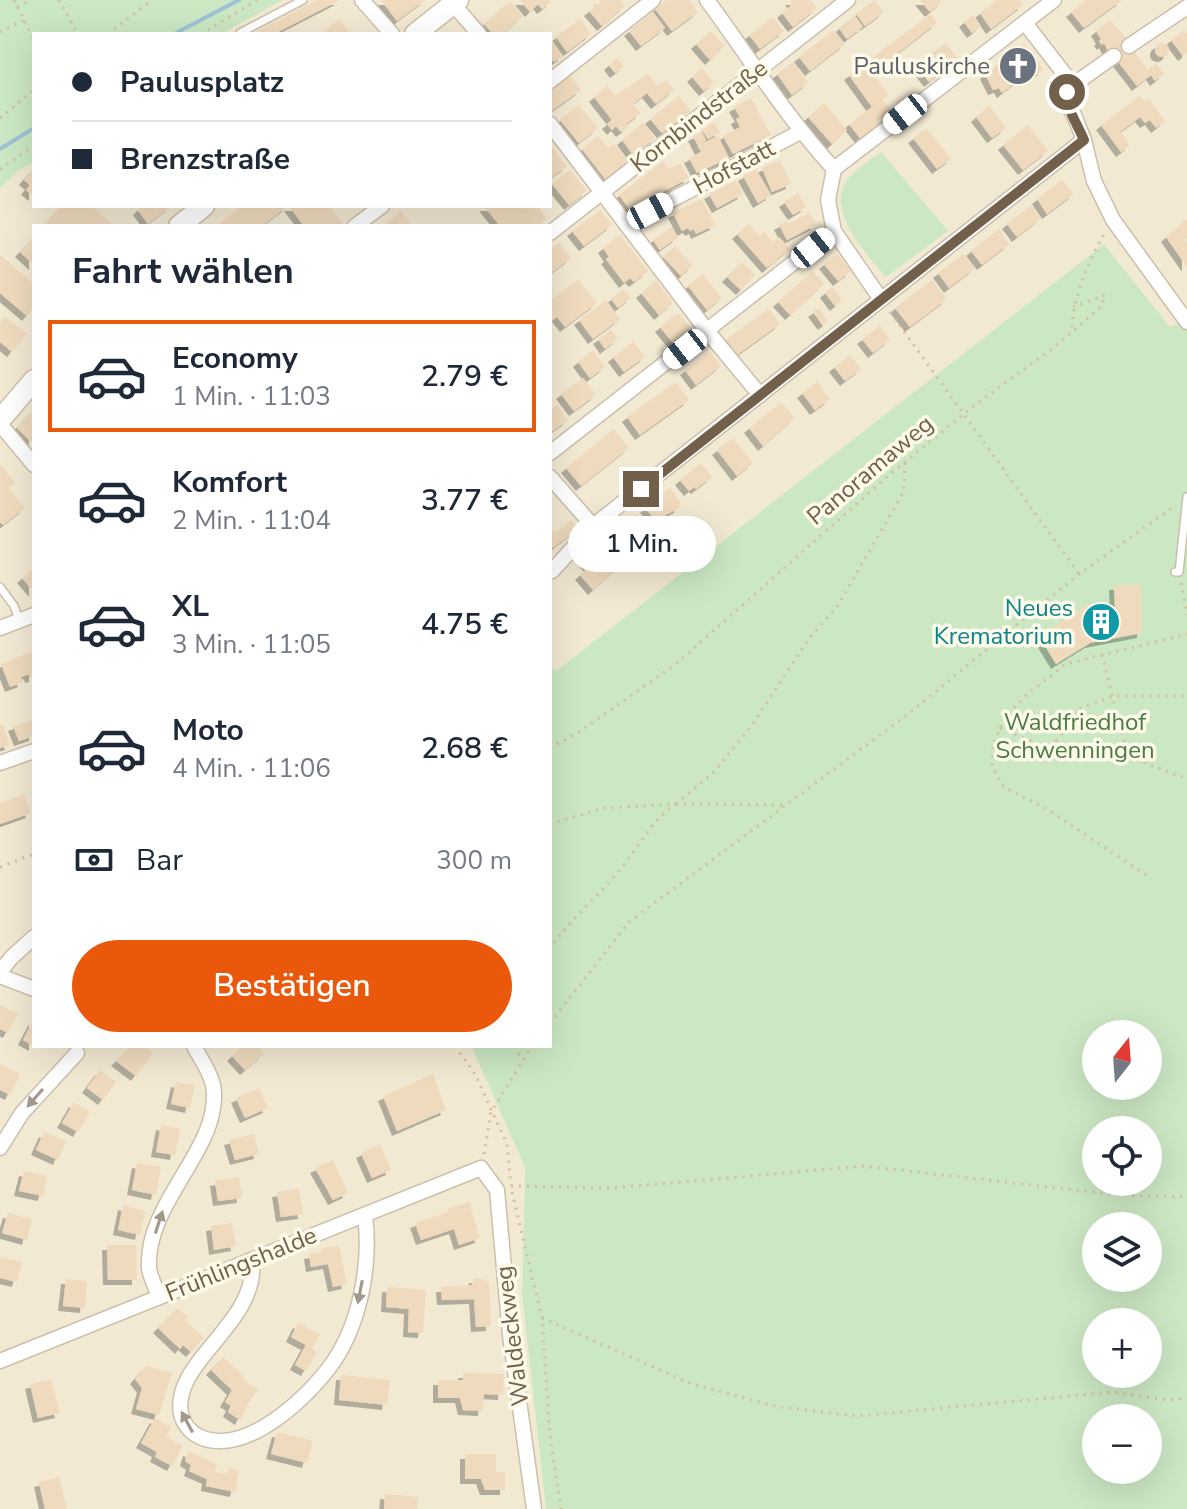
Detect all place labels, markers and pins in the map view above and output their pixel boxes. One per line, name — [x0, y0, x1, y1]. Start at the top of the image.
church icon: Pauluskirche — [997, 45, 1039, 87]
place label: Pauluskirche — [854, 50, 990, 82]
place label: Neues Krematorium — [934, 592, 1073, 652]
building icon: Neues Krematorium — [1080, 601, 1122, 643]

